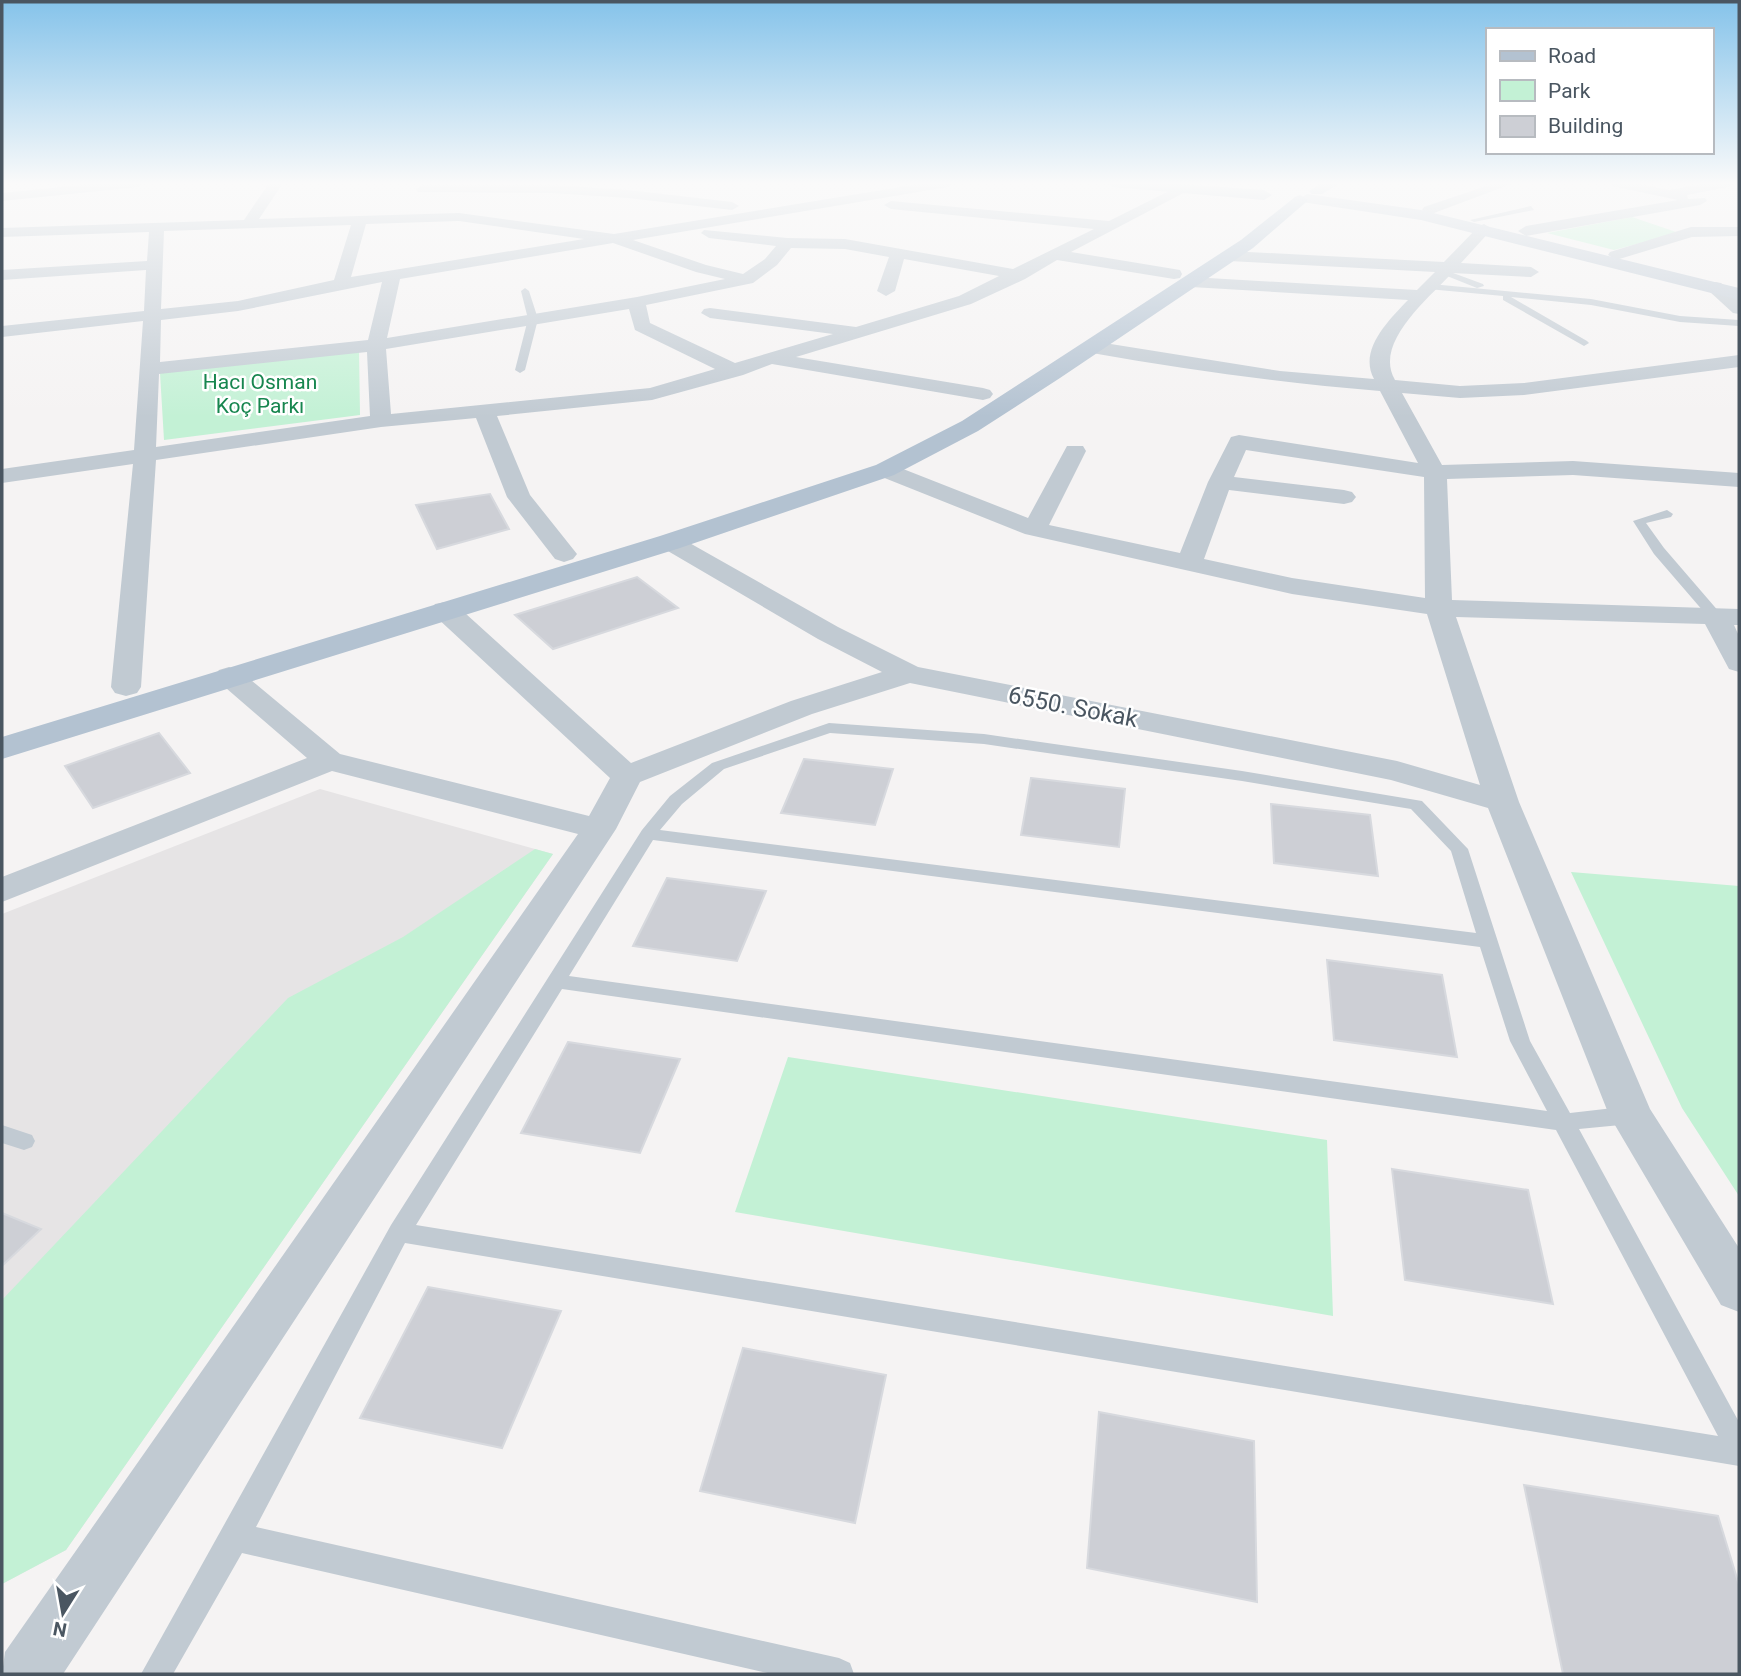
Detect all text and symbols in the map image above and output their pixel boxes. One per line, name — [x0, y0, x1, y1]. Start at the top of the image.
legend — [1486, 28, 1713, 154]
text: Road — [1548, 44, 1596, 68]
text: Park — [1548, 79, 1591, 103]
text: Building — [1548, 114, 1623, 138]
park label: Hacı Osman Koç Parkı — [203, 370, 317, 418]
street label: 6550. Sokak — [1006, 681, 1141, 733]
north arrow — [28, 1578, 98, 1648]
text: N — [51, 1617, 69, 1642]

